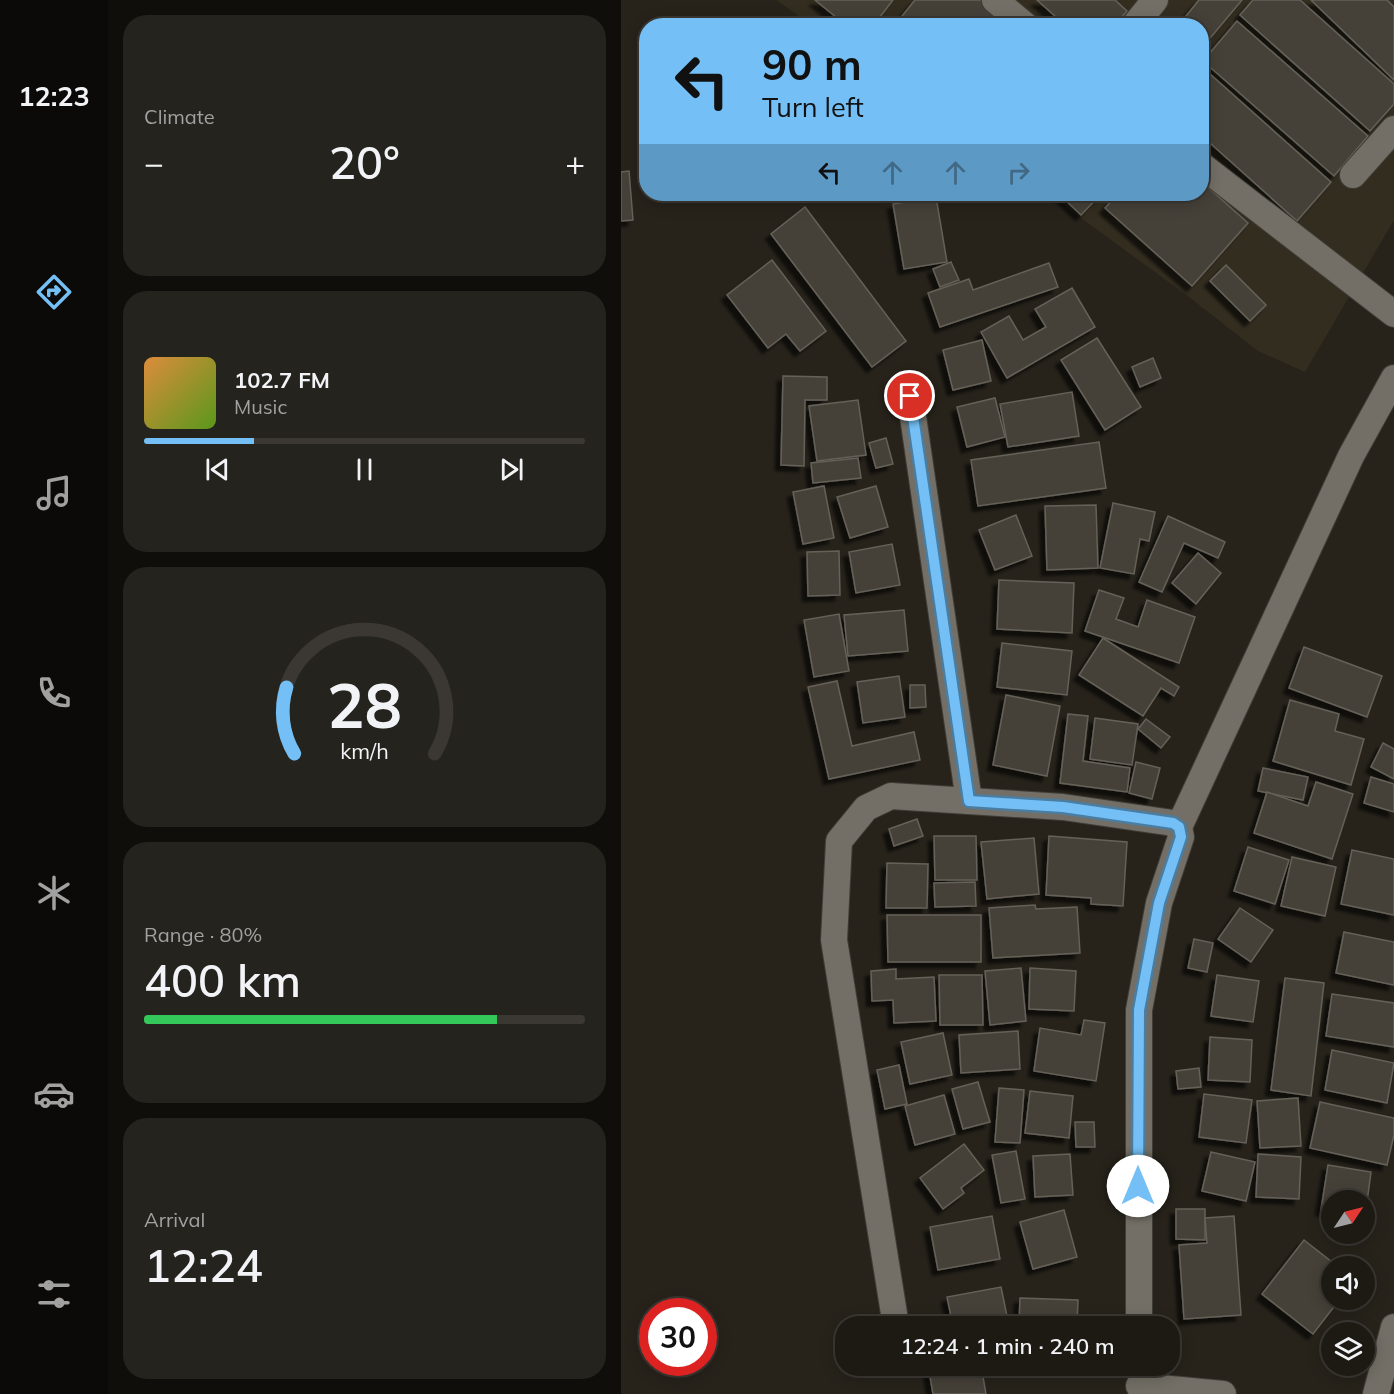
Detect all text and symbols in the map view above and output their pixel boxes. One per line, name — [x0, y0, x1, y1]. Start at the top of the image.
text: 90 m — [762, 38, 862, 91]
icon: left — [663, 42, 741, 120]
text: 12:23 — [18, 79, 90, 113]
text: Turn left — [762, 90, 864, 124]
text: Climate — [144, 104, 215, 129]
text: 20° — [329, 134, 400, 190]
text: − — [144, 142, 164, 183]
text: + — [565, 142, 585, 183]
icon: left — [813, 156, 846, 189]
icon: ahead — [876, 156, 909, 189]
icon: ahead — [939, 156, 972, 189]
icon: right — [1002, 156, 1035, 189]
icon: directions — [33, 271, 75, 313]
text: 102.7 FM — [234, 366, 330, 394]
pin — [884, 370, 935, 421]
icon: arrive — [893, 379, 926, 412]
text: Music — [234, 394, 287, 419]
icon: previous — [201, 453, 234, 486]
icon: pause — [348, 453, 381, 486]
icon: next — [495, 453, 528, 486]
icon: music — [33, 472, 75, 514]
text: 28 — [327, 665, 402, 744]
icon: phone — [33, 672, 75, 714]
text: km/h — [340, 737, 389, 764]
icon: climate — [33, 872, 75, 914]
text: Range · 80% — [144, 922, 262, 947]
text: 400 km — [144, 952, 301, 1008]
icon: car — [33, 1073, 75, 1115]
position arrow — [1106, 1154, 1170, 1218]
north arrow — [1321, 1190, 1375, 1244]
map controls — [1321, 1190, 1375, 1376]
text: Arrival — [144, 1207, 205, 1232]
text: 12:24 — [144, 1237, 263, 1293]
button: sound — [1321, 1256, 1375, 1310]
icon: filters — [33, 1273, 75, 1315]
speed limit sign: 30 — [639, 1298, 717, 1376]
button: layers — [1321, 1322, 1375, 1376]
text: 12:24 · 1 min · 240 m — [900, 1332, 1115, 1360]

